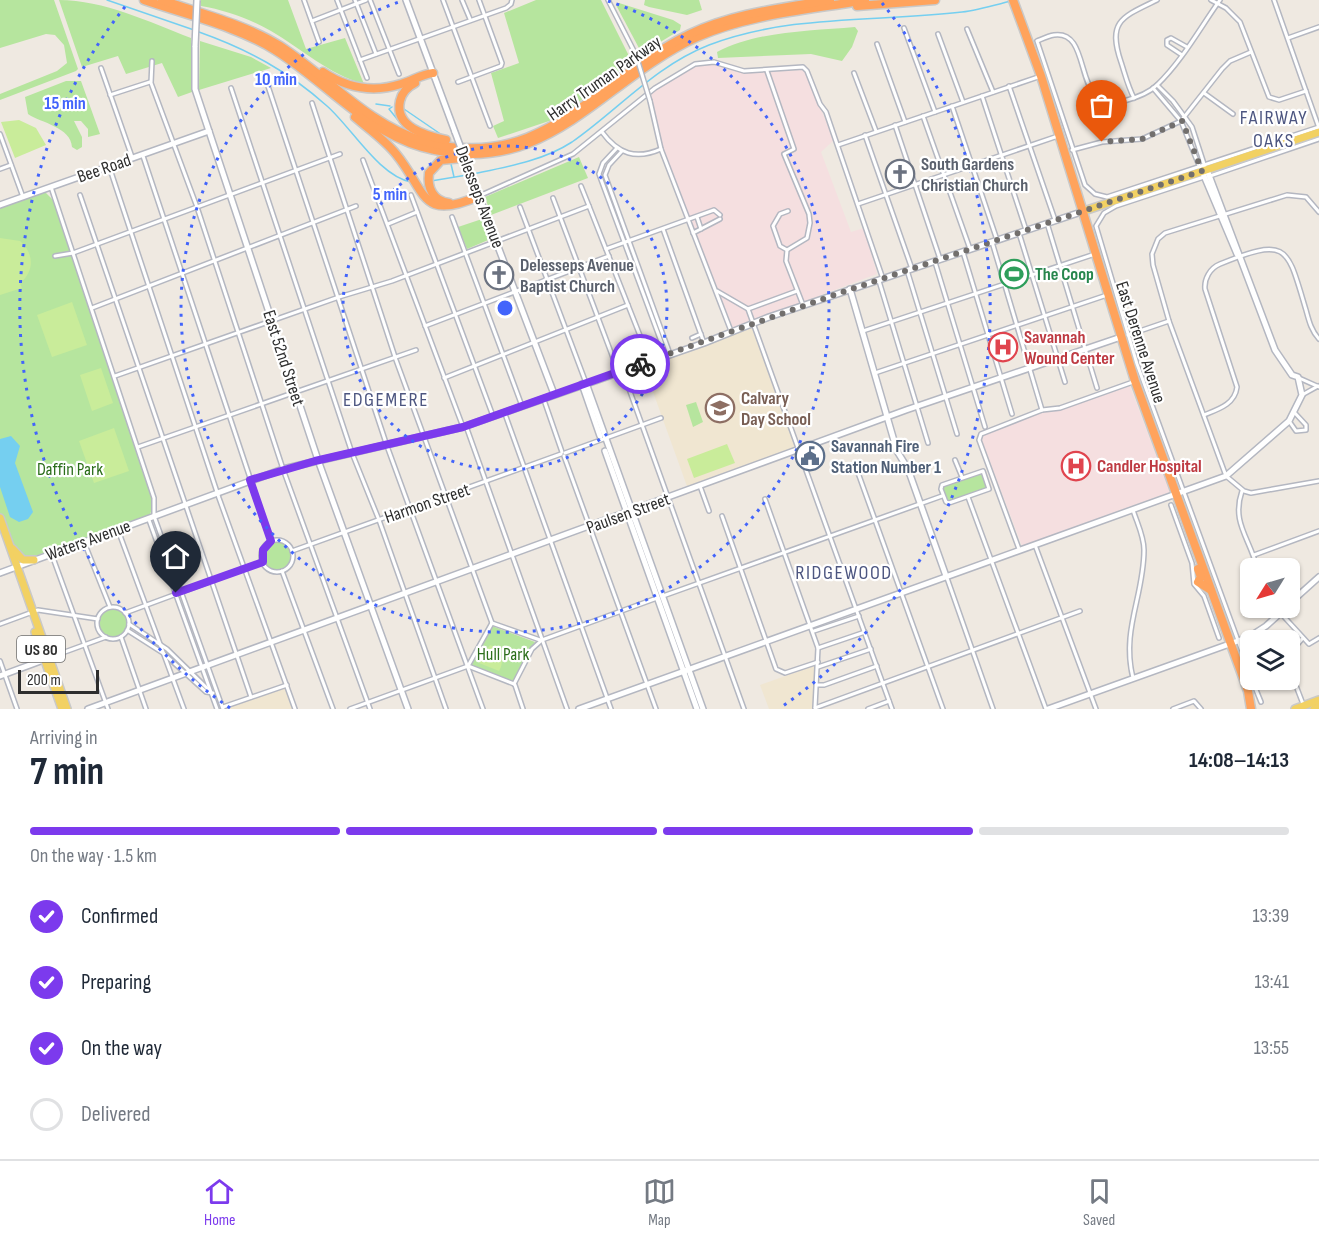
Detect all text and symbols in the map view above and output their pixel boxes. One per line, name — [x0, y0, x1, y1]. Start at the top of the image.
street label: Harry Truman Parkway — [543, 31, 665, 125]
text: 10 min — [255, 69, 297, 90]
pin — [1076, 80, 1127, 142]
icon: bag — [1085, 89, 1118, 122]
text: 15 min — [44, 93, 86, 114]
district label: FAIRWAY OAKS — [1240, 106, 1308, 153]
street label: Delesseps Avenue — [450, 143, 509, 251]
street label: Bee Road — [75, 150, 134, 187]
place label: South Gardens Christian Church — [921, 154, 1028, 196]
church icon: South Gardens Christian Church — [884, 158, 916, 190]
text: 5 min — [373, 184, 407, 205]
place label: Delesseps Avenue Baptist Church — [520, 255, 634, 297]
sports icon: The Coop — [998, 258, 1030, 290]
church icon: Delesseps Avenue Baptist Church — [483, 259, 515, 291]
place label: The Coop — [1035, 264, 1094, 285]
street label: East Derenne Avenue — [1111, 279, 1170, 406]
centre of rings — [495, 298, 515, 318]
street label: East 52nd Street — [258, 308, 309, 409]
place label: Savannah Wound Center — [1024, 327, 1115, 369]
hospital icon: Savannah Wound Center — [987, 331, 1019, 363]
courier — [610, 334, 670, 394]
icon: bike — [624, 348, 657, 381]
district label: EDGEMERE — [343, 388, 429, 412]
place label: Calvary Day School — [741, 388, 811, 430]
school or university icon: Calvary Day School — [704, 392, 736, 424]
place label: Savannah Fire Station Number 1 — [831, 436, 941, 478]
public building icon: Savannah Fire Station Number 1 — [794, 440, 826, 472]
hospital icon: Candler Hospital — [1060, 450, 1092, 482]
place label: Candler Hospital — [1097, 456, 1202, 477]
park label: Daffin Park — [37, 459, 103, 480]
street label: Harmon Street — [382, 479, 473, 528]
street label: Paulsen Street — [584, 488, 673, 538]
street label: Waters Avenue — [43, 515, 134, 566]
pin — [150, 531, 201, 593]
icon: home — [159, 540, 192, 573]
north arrow — [1240, 558, 1300, 618]
map controls — [1240, 558, 1300, 690]
district label: RIDGEWOOD — [795, 561, 893, 585]
button: layers — [1240, 630, 1300, 690]
road number: US 80 — [17, 636, 65, 662]
park label: Hull Park — [477, 644, 529, 665]
scale bar — [18, 667, 99, 694]
text: 200 m — [27, 671, 61, 690]
text: Arriving in — [30, 726, 98, 750]
text: 14:08–14:13 — [1189, 747, 1289, 774]
text: 7 min — [30, 749, 104, 796]
text: On the way · 1.5 km — [30, 844, 157, 868]
icon: check — [30, 900, 63, 933]
text: Confirmed — [81, 903, 158, 930]
text: 13:39 — [1253, 904, 1289, 928]
icon: check — [30, 966, 63, 999]
text: Preparing — [81, 969, 151, 996]
text: 13:41 — [1254, 970, 1289, 994]
icon: check — [30, 1032, 63, 1065]
text: On the way — [81, 1035, 162, 1062]
text: 13:55 — [1254, 1036, 1289, 1060]
text: Delivered — [81, 1101, 150, 1128]
tab: Home — [203, 1175, 236, 1230]
tab: Map — [643, 1175, 676, 1230]
tab: Saved — [1083, 1175, 1116, 1230]

